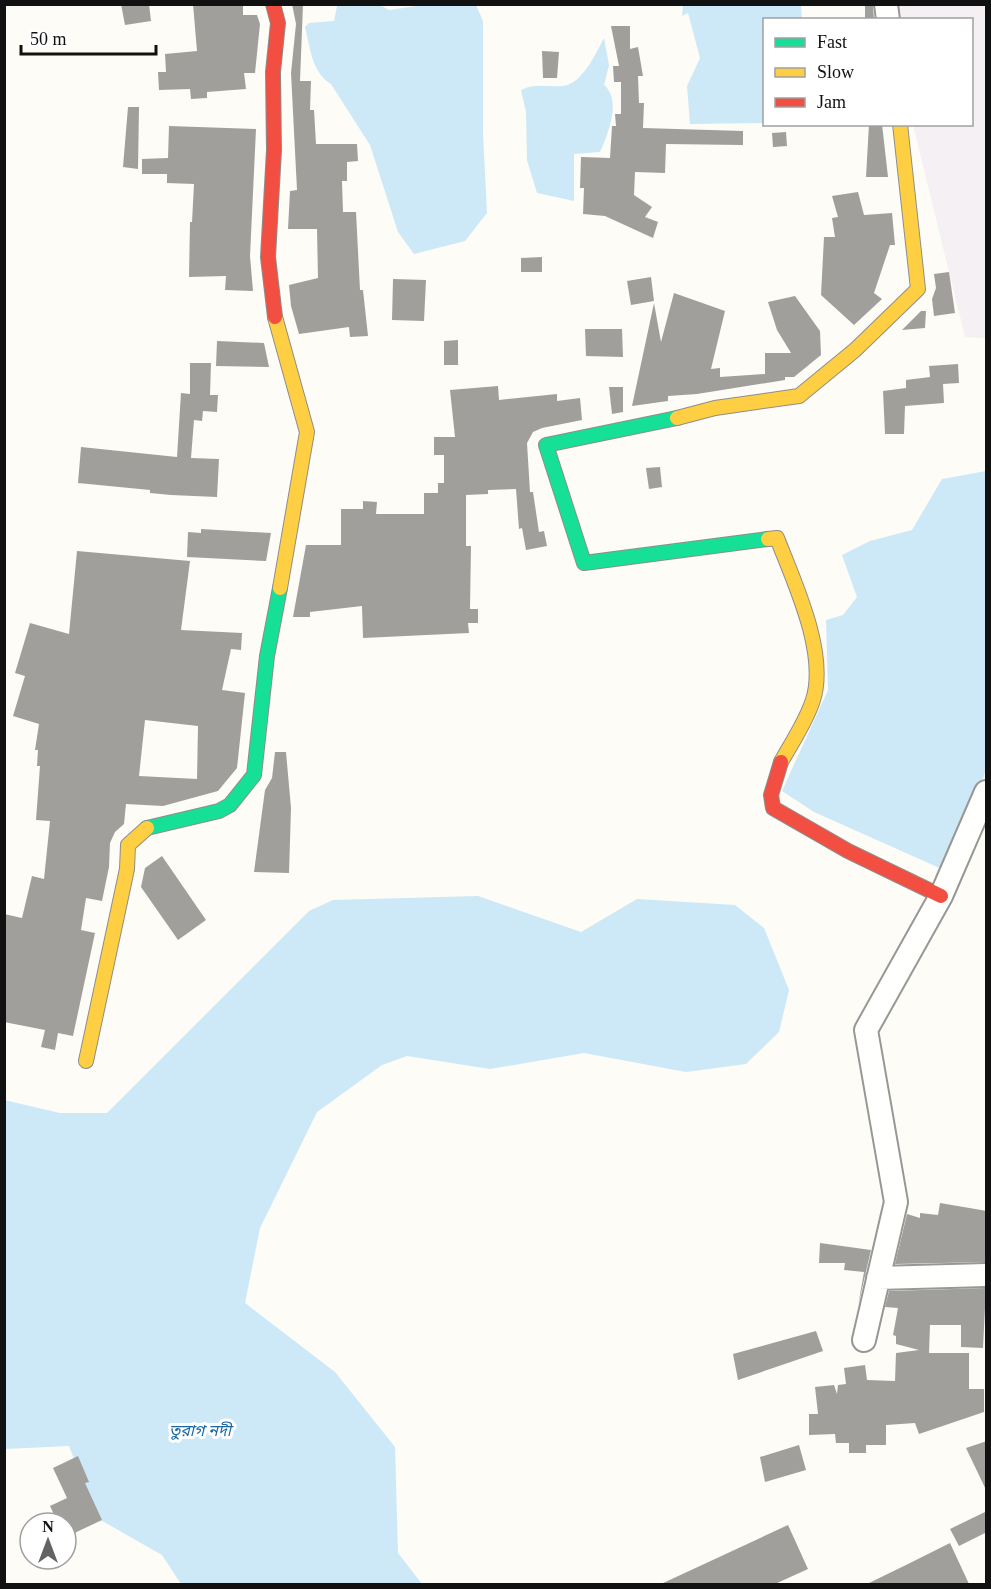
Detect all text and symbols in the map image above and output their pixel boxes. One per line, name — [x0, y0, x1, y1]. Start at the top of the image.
scale bar — [21, 18, 156, 56]
legend — [763, 18, 973, 126]
text: 50 m — [30, 29, 67, 49]
text: Fast — [817, 32, 847, 52]
text: Slow — [817, 62, 854, 82]
text: Jam — [817, 92, 846, 112]
water label: তুরাগ নদী — [169, 1421, 234, 1440]
north arrow — [18, 1511, 78, 1571]
text: N — [42, 1518, 54, 1535]

